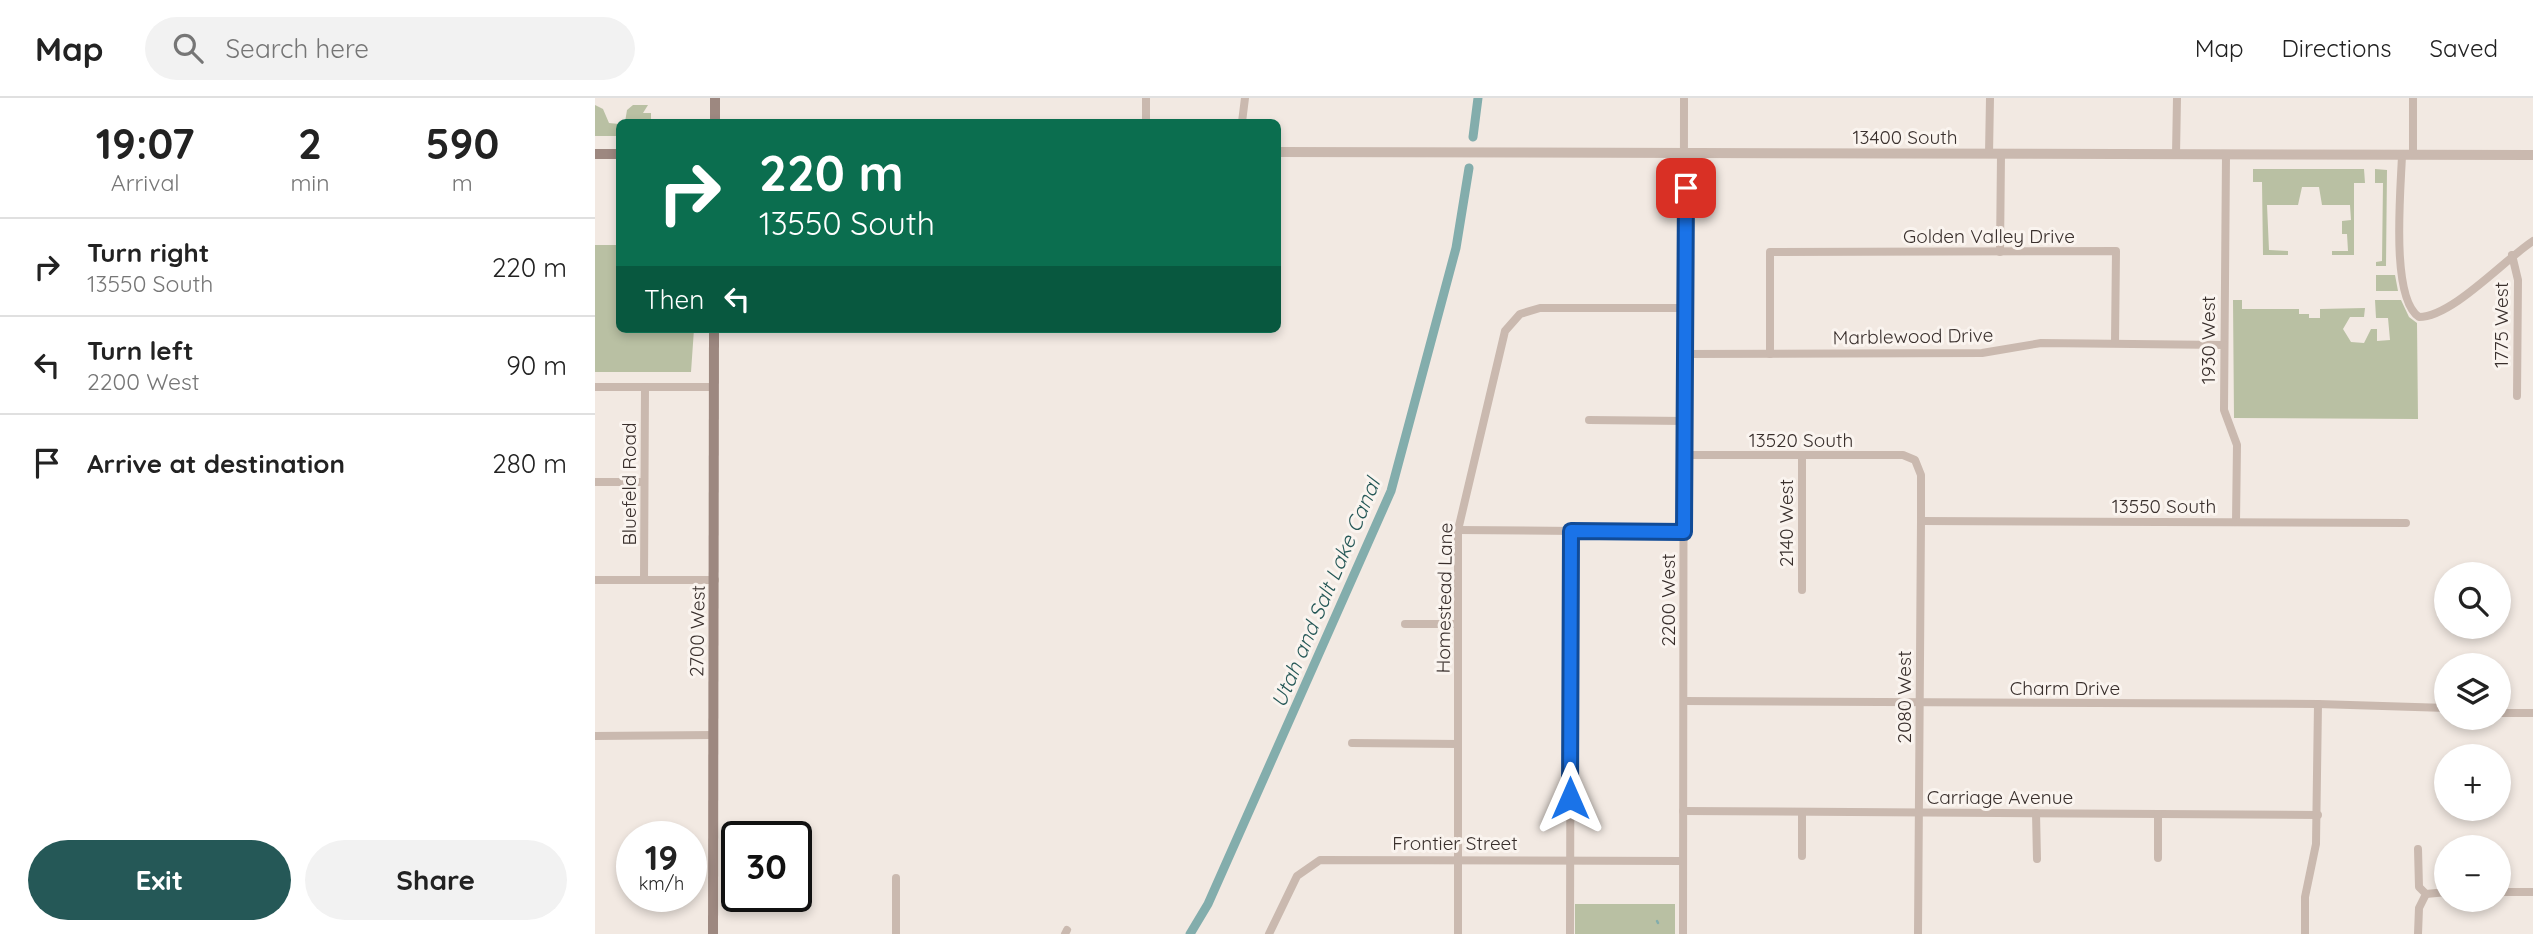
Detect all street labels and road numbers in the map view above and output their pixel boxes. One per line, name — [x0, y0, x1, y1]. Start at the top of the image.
street label: 13400 South — [1853, 125, 1958, 149]
street label: Golden Valley Drive — [1903, 224, 2075, 248]
street label: 1775 West — [2489, 282, 2513, 368]
street label: 1930 West — [2196, 296, 2220, 384]
street label: Marblewood Drive — [1832, 323, 1994, 349]
street label: Bluefeld Road — [617, 422, 641, 546]
street label: 13520 South — [1749, 428, 1853, 452]
street label: 2140 West — [1774, 479, 1798, 567]
street label: 13550 South — [2112, 494, 2216, 518]
street label: Homestead Lane — [1431, 522, 1457, 674]
street label: 2200 West — [1656, 553, 1680, 647]
street label: 2700 West — [684, 585, 710, 677]
street label: 2080 West — [1892, 651, 1916, 743]
street label: Charm Drive — [2010, 676, 2120, 700]
street label: Carriage Avenue — [1927, 785, 2073, 809]
street label: Frontier Street — [1392, 831, 1518, 855]

